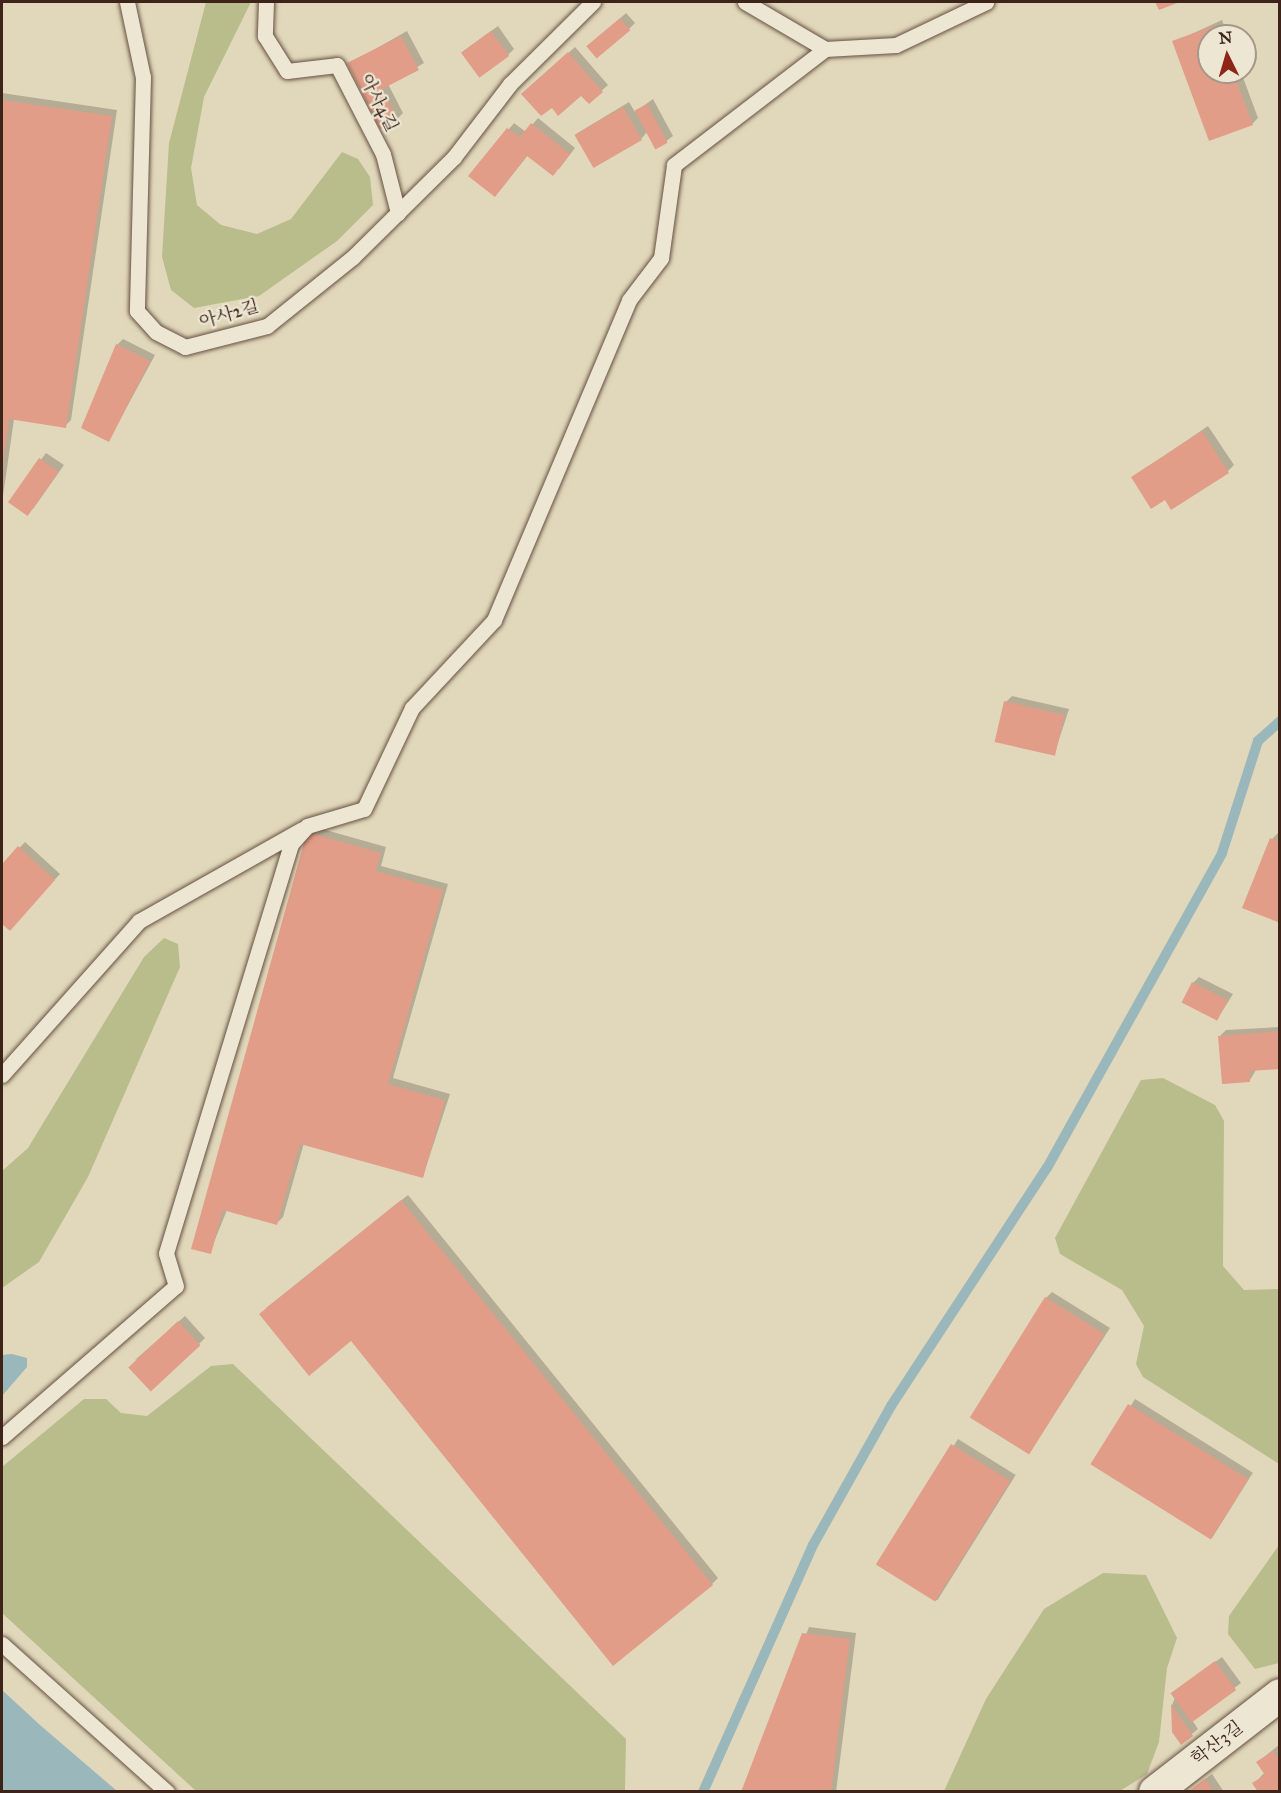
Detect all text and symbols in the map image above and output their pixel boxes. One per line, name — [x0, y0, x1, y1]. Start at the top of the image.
north arrow — [1197, 24, 1257, 84]
text: N — [1218, 28, 1233, 48]
street label: 아사4길 — [355, 70, 403, 136]
street label: 아사2길 — [197, 295, 261, 333]
street label: 학산3길 — [1187, 1716, 1247, 1770]

